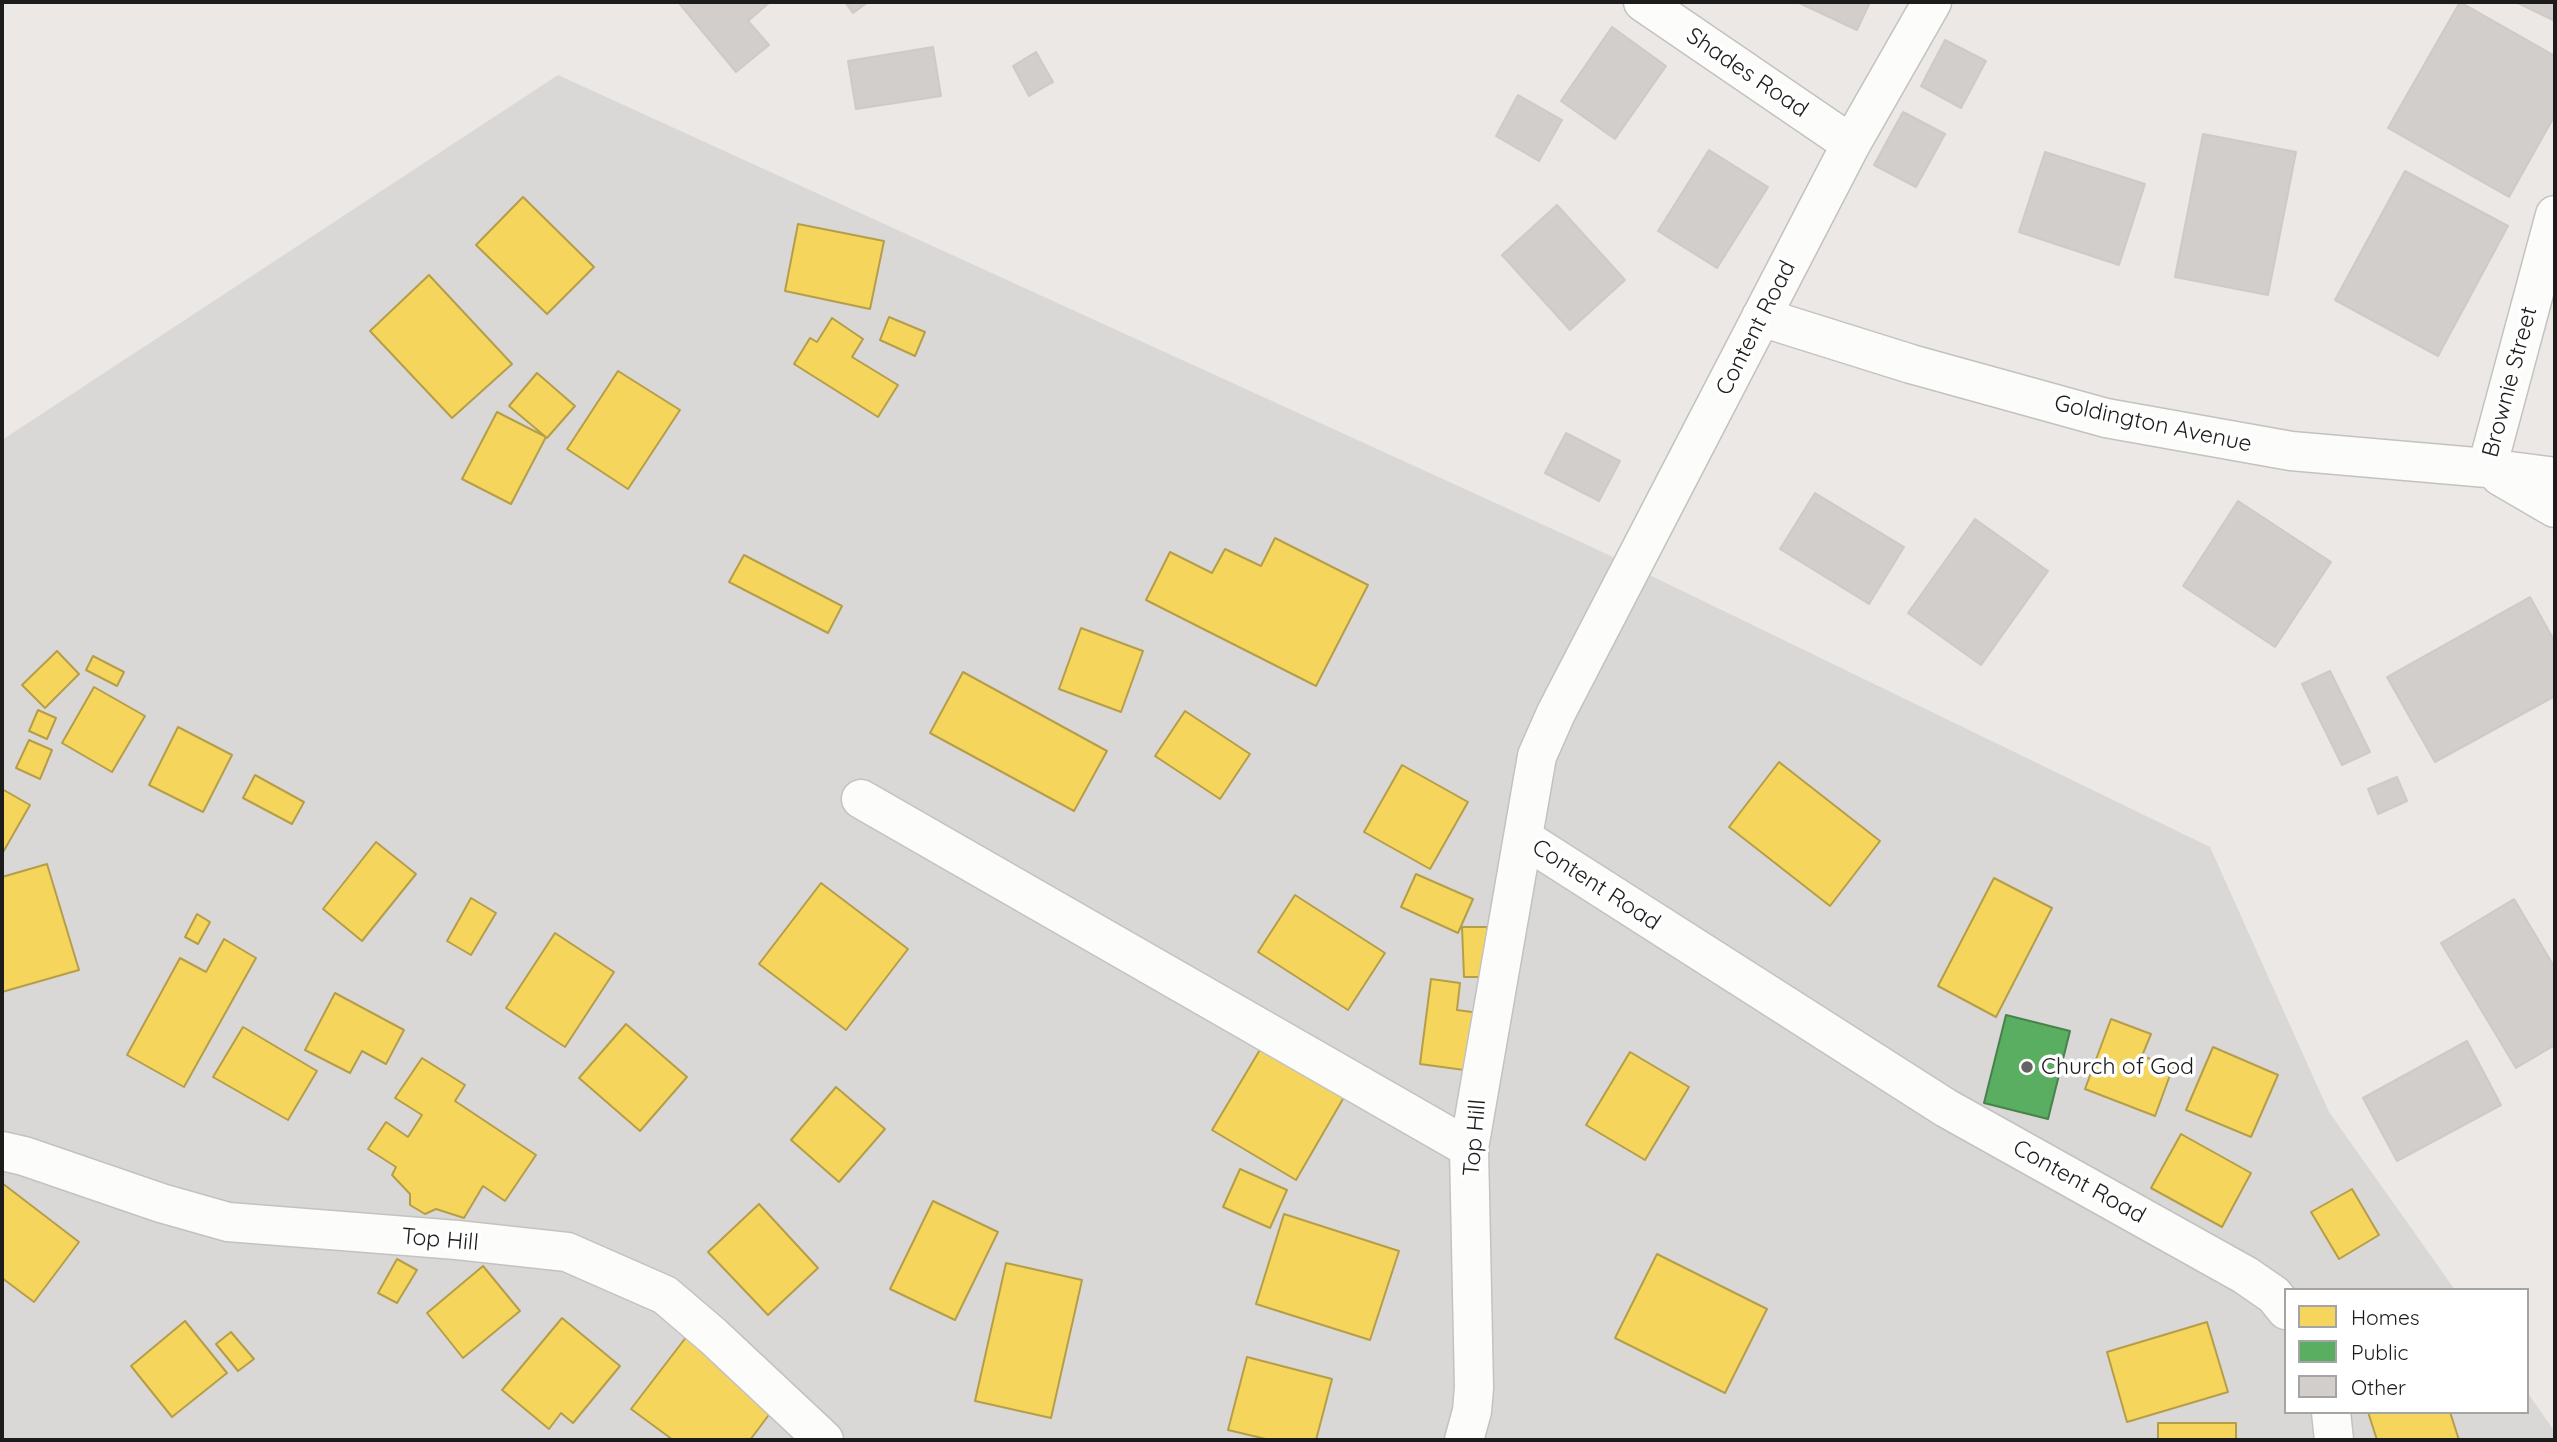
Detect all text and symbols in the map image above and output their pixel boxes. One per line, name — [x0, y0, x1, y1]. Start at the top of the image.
street label: Shades Road — [1681, 22, 1813, 124]
street label: Content Road — [1710, 256, 1802, 400]
street label: Brownie Street — [2477, 304, 2543, 460]
street label: Goldington Avenue — [2052, 390, 2254, 458]
street label: Content Road — [1527, 833, 1665, 937]
place label: Church of God — [2041, 1053, 2194, 1081]
marker: Church of God — [2019, 1059, 2035, 1075]
street label: Top Hill — [1458, 1098, 1492, 1178]
street label: Content Road — [2008, 1134, 2150, 1230]
street label: Top Hill — [400, 1223, 480, 1257]
legend — [2284, 1288, 2529, 1414]
text: Homes — [2351, 1304, 2420, 1330]
text: Public — [2351, 1339, 2408, 1365]
text: Other — [2351, 1374, 2406, 1400]

